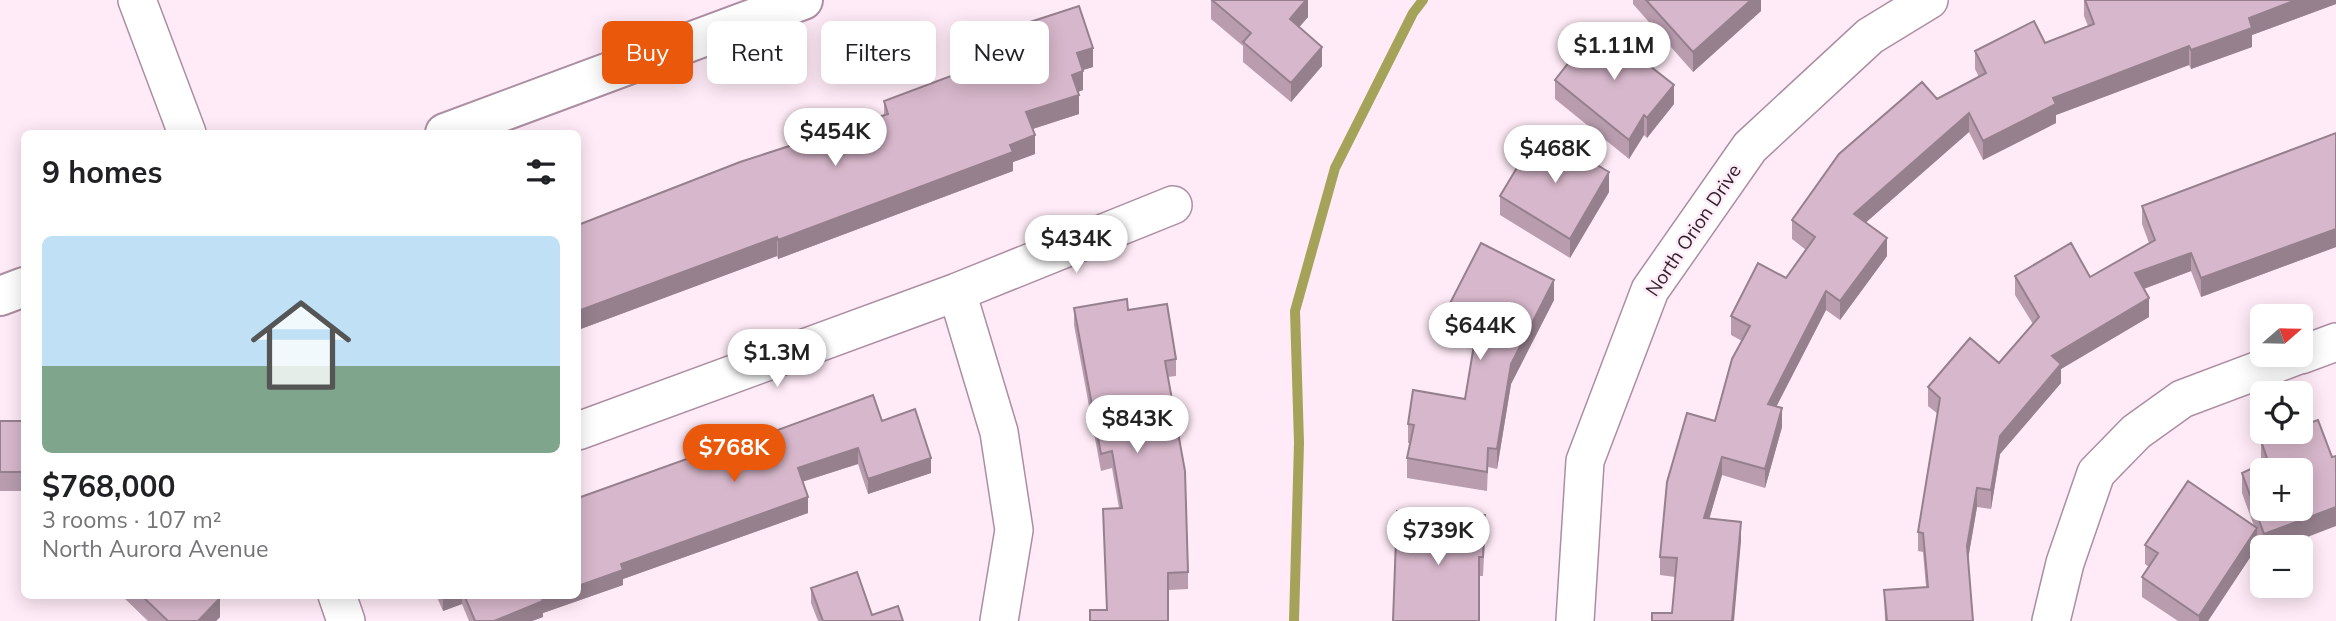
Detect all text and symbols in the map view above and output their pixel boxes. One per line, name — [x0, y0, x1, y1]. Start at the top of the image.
chip: Buy — [602, 21, 693, 84]
chip: Rent — [707, 21, 807, 84]
chip: Filters — [821, 21, 936, 84]
chip: New — [950, 21, 1049, 84]
pin: $1.11M — [1557, 22, 1671, 82]
text: $1.11M — [1574, 30, 1654, 59]
pin: $454K — [786, 108, 884, 168]
text: $454K — [800, 116, 870, 145]
pin: $468K — [1506, 125, 1604, 185]
text: $468K — [1520, 133, 1590, 162]
text: 9 homes — [42, 153, 163, 191]
icon: filters — [522, 153, 560, 191]
street label: North Orion Drive — [1640, 159, 1746, 301]
pin: $434K — [1027, 216, 1125, 275]
text: $434K — [1041, 223, 1111, 252]
icon: home — [238, 282, 364, 408]
pin: $644K — [1431, 302, 1529, 362]
north arrow — [2250, 304, 2314, 368]
map controls — [2250, 304, 2313, 598]
text: $644K — [1445, 310, 1515, 339]
pin: $1.3M — [728, 330, 826, 389]
text: $1.3M — [743, 337, 811, 366]
button: locate — [2250, 381, 2313, 444]
pin: $843K — [1088, 396, 1186, 455]
text: $843K — [1102, 403, 1172, 432]
pin: $768K — [685, 424, 783, 484]
text: $768K — [699, 432, 769, 461]
button: + — [2250, 458, 2313, 521]
text: $768,000 — [42, 467, 175, 505]
text: 3 rooms · 107 m² — [42, 505, 222, 534]
pin: $739K — [1389, 508, 1487, 567]
text: $739K — [1403, 515, 1473, 544]
text: North Aurora Avenue — [42, 534, 268, 563]
button: − — [2250, 535, 2313, 598]

